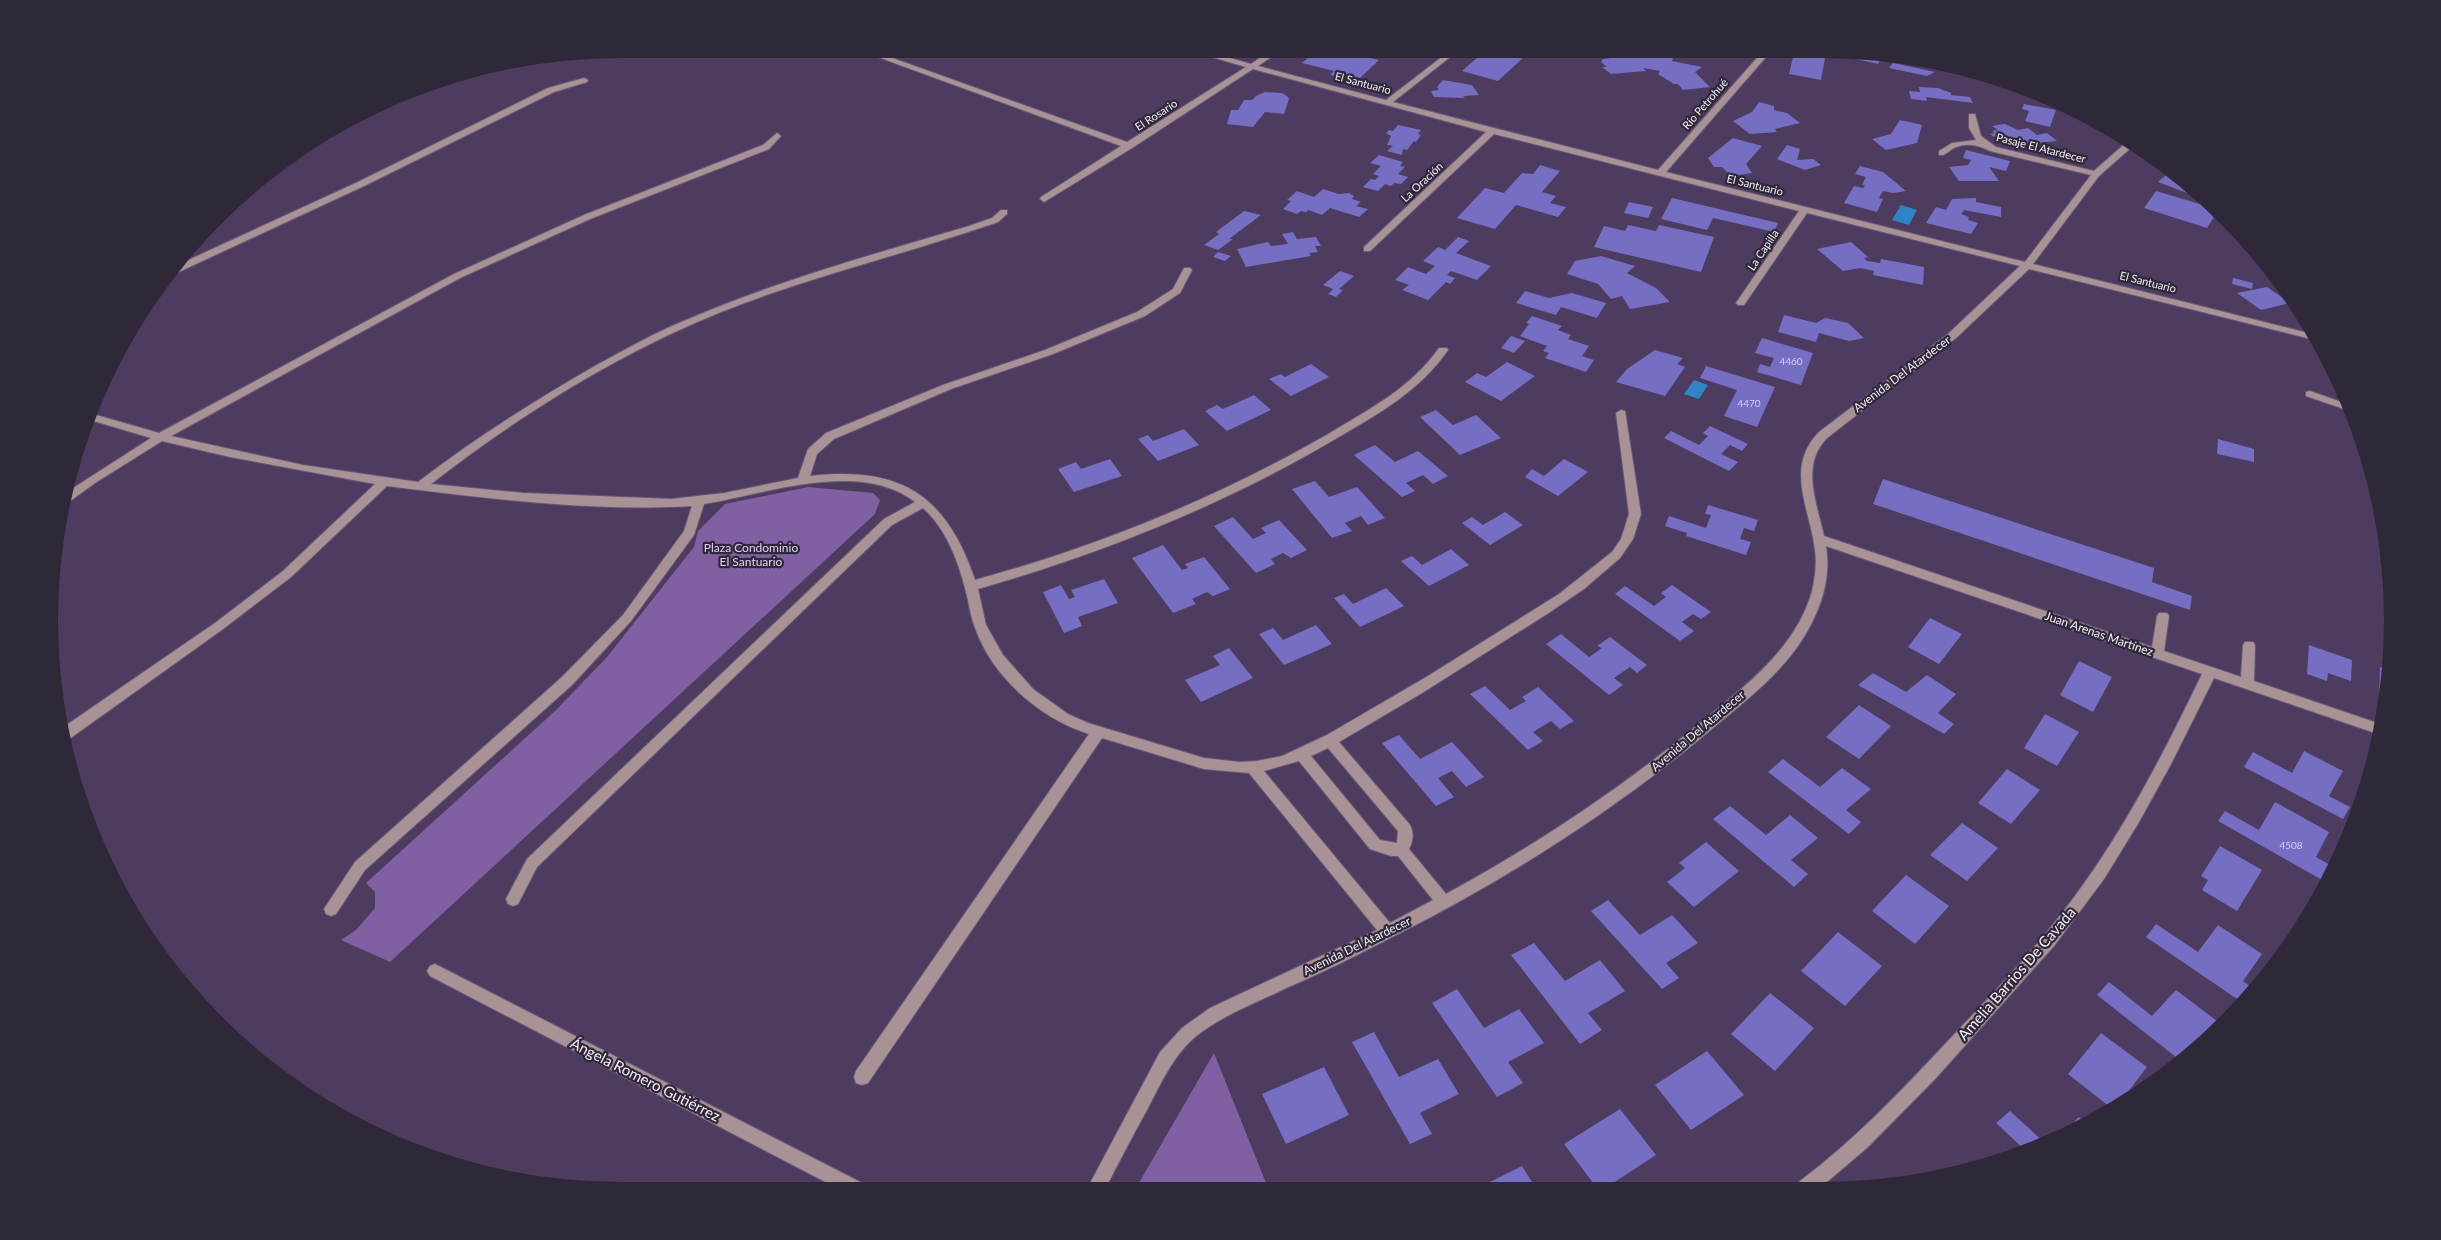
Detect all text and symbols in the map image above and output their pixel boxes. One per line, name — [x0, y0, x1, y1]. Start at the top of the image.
street label: El Santuario — [1334, 69, 1393, 96]
street label: Río Petrohué — [1679, 76, 1730, 132]
street label: El Rosario — [1132, 96, 1179, 133]
street label: Pasaje El Atardecer — [1995, 130, 2087, 165]
street label: La Oración — [1398, 159, 1445, 204]
street label: El Santuario — [1726, 171, 1785, 198]
street label: La Capilla — [1744, 227, 1781, 273]
street label: El Santuario — [2119, 268, 2178, 295]
street label: Avenida Del Atardecer — [1850, 332, 1954, 415]
house number: 4460 — [1779, 355, 1803, 367]
house number: 4470 — [1737, 397, 1761, 409]
park label: Plaza Condominio El Santuario — [704, 540, 798, 569]
street label: Juan Arenas Martínez — [2043, 608, 2156, 659]
street label: Avenida Del Atardecer — [1648, 687, 1748, 774]
house number: 4508 — [2279, 839, 2303, 851]
street label: Amelia Barrios De Cavada — [1954, 903, 2079, 1044]
street label: Avenida Del Atardecer — [1301, 913, 1414, 978]
street label: Ángela Romero Gutiérrez — [568, 1033, 724, 1125]

